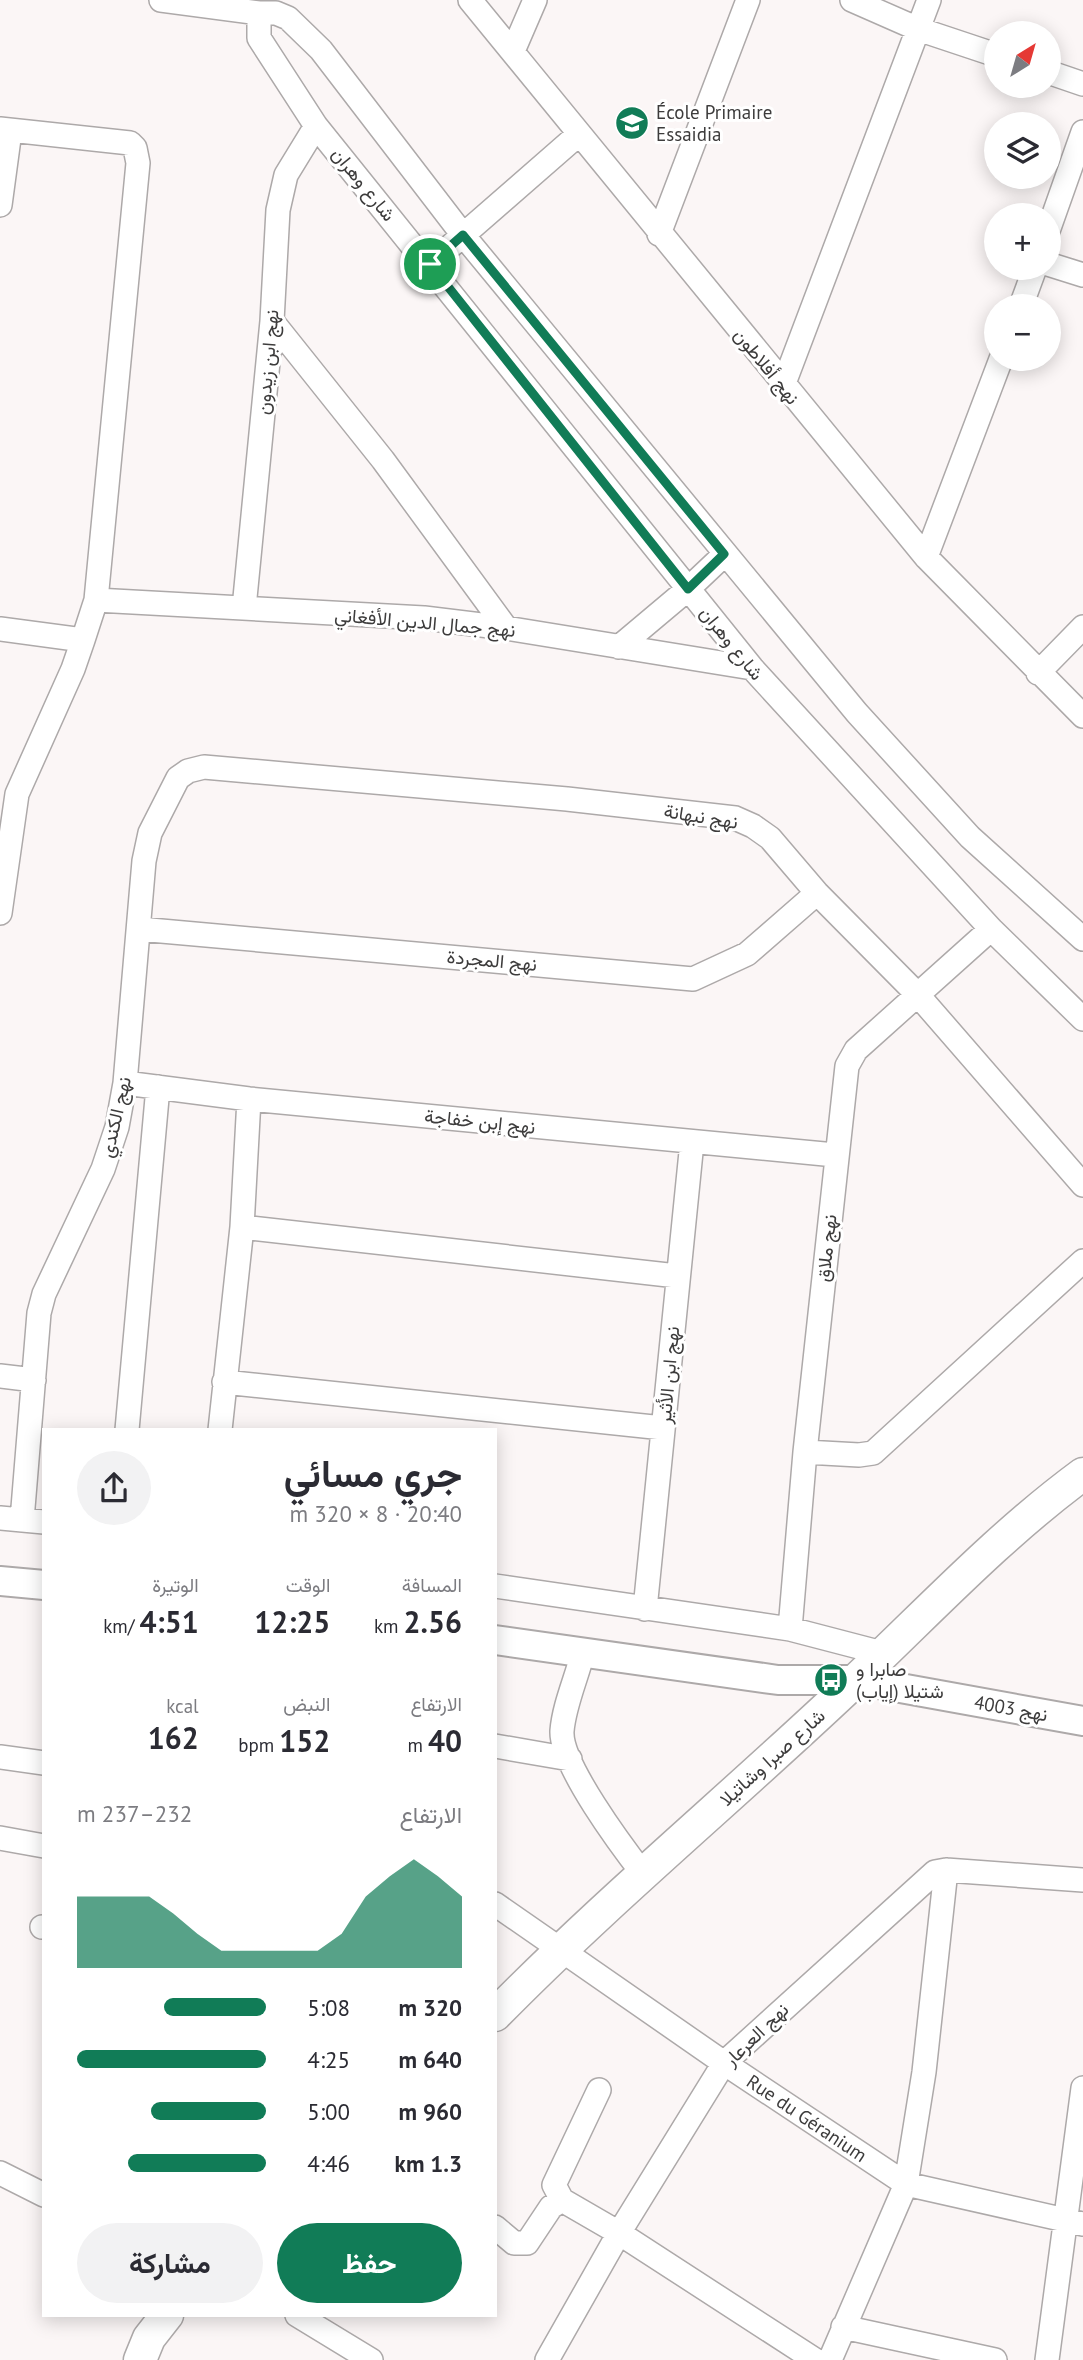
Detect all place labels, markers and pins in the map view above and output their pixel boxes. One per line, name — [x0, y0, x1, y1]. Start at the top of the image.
place label: École Primaire Essaidia — [656, 100, 772, 146]
school or university icon: École Primaire Essaidia — [613, 104, 651, 142]
pin — [400, 234, 460, 294]
place label: صابرا و شتيلا (إياب) — [856, 1657, 944, 1704]
bus stop icon: صابرا و شتيلا (إياب) — [812, 1661, 850, 1699]

